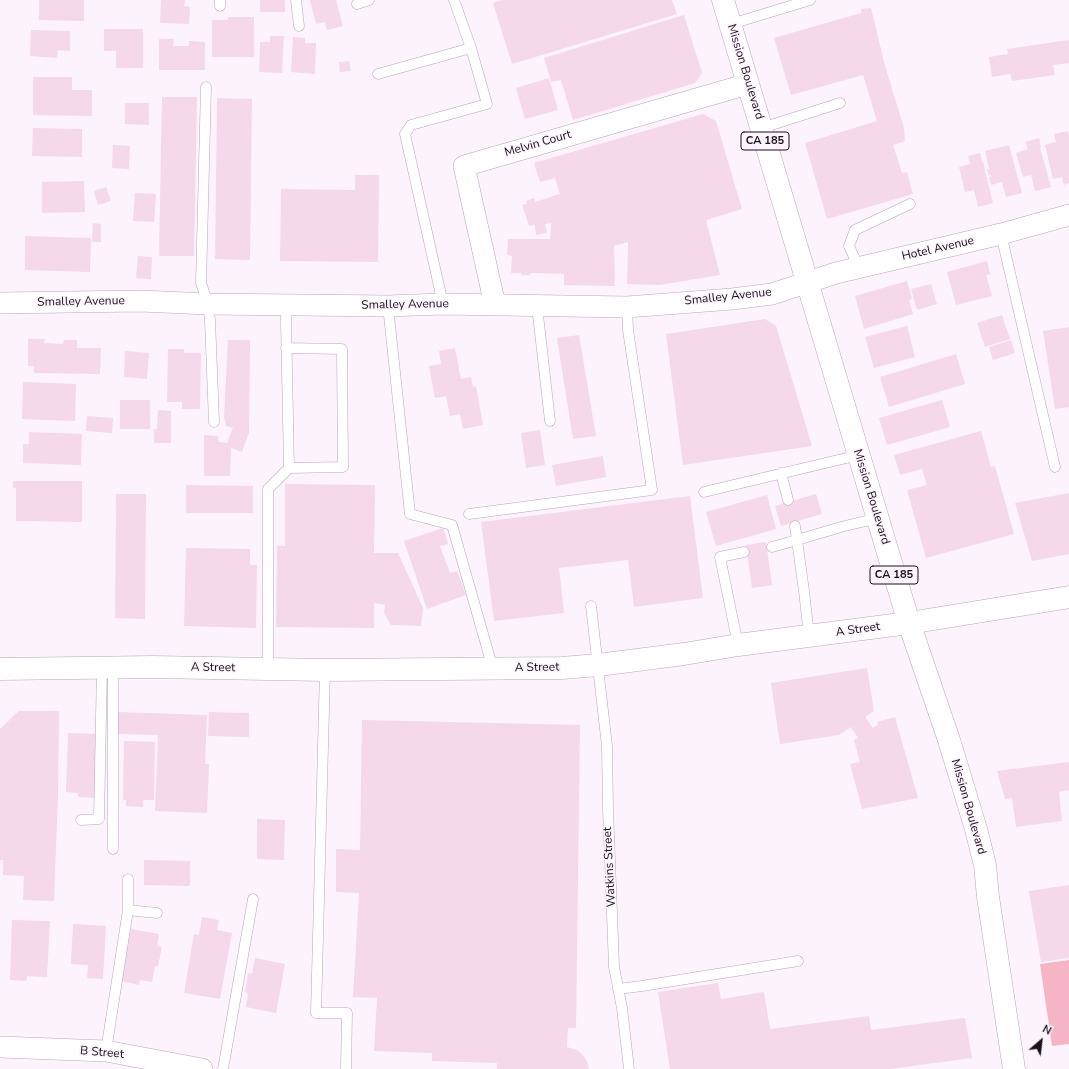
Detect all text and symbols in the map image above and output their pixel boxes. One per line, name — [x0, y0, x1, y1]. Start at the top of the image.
street label: Mission Boulevard — [724, 23, 766, 121]
street label: Melvin Court — [503, 128, 573, 160]
road number: CA 185 — [741, 132, 789, 150]
street label: Hotel Avenue — [900, 234, 976, 264]
street label: Smalley Avenue — [684, 285, 772, 309]
street label: Smalley Avenue — [37, 294, 125, 310]
street label: Smalley Avenue — [361, 297, 449, 313]
street label: Mission Boulevard — [850, 448, 892, 546]
road number: CA 185 — [870, 566, 918, 584]
street label: A Street — [835, 620, 881, 640]
street label: A Street — [191, 660, 235, 676]
street label: A Street — [515, 660, 559, 676]
street label: Mission Boulevard — [947, 757, 989, 857]
street label: Watkins Street — [601, 827, 619, 907]
north arrow — [1021, 1021, 1061, 1061]
text: N — [1040, 1021, 1054, 1039]
street label: B Street — [79, 1044, 125, 1062]

